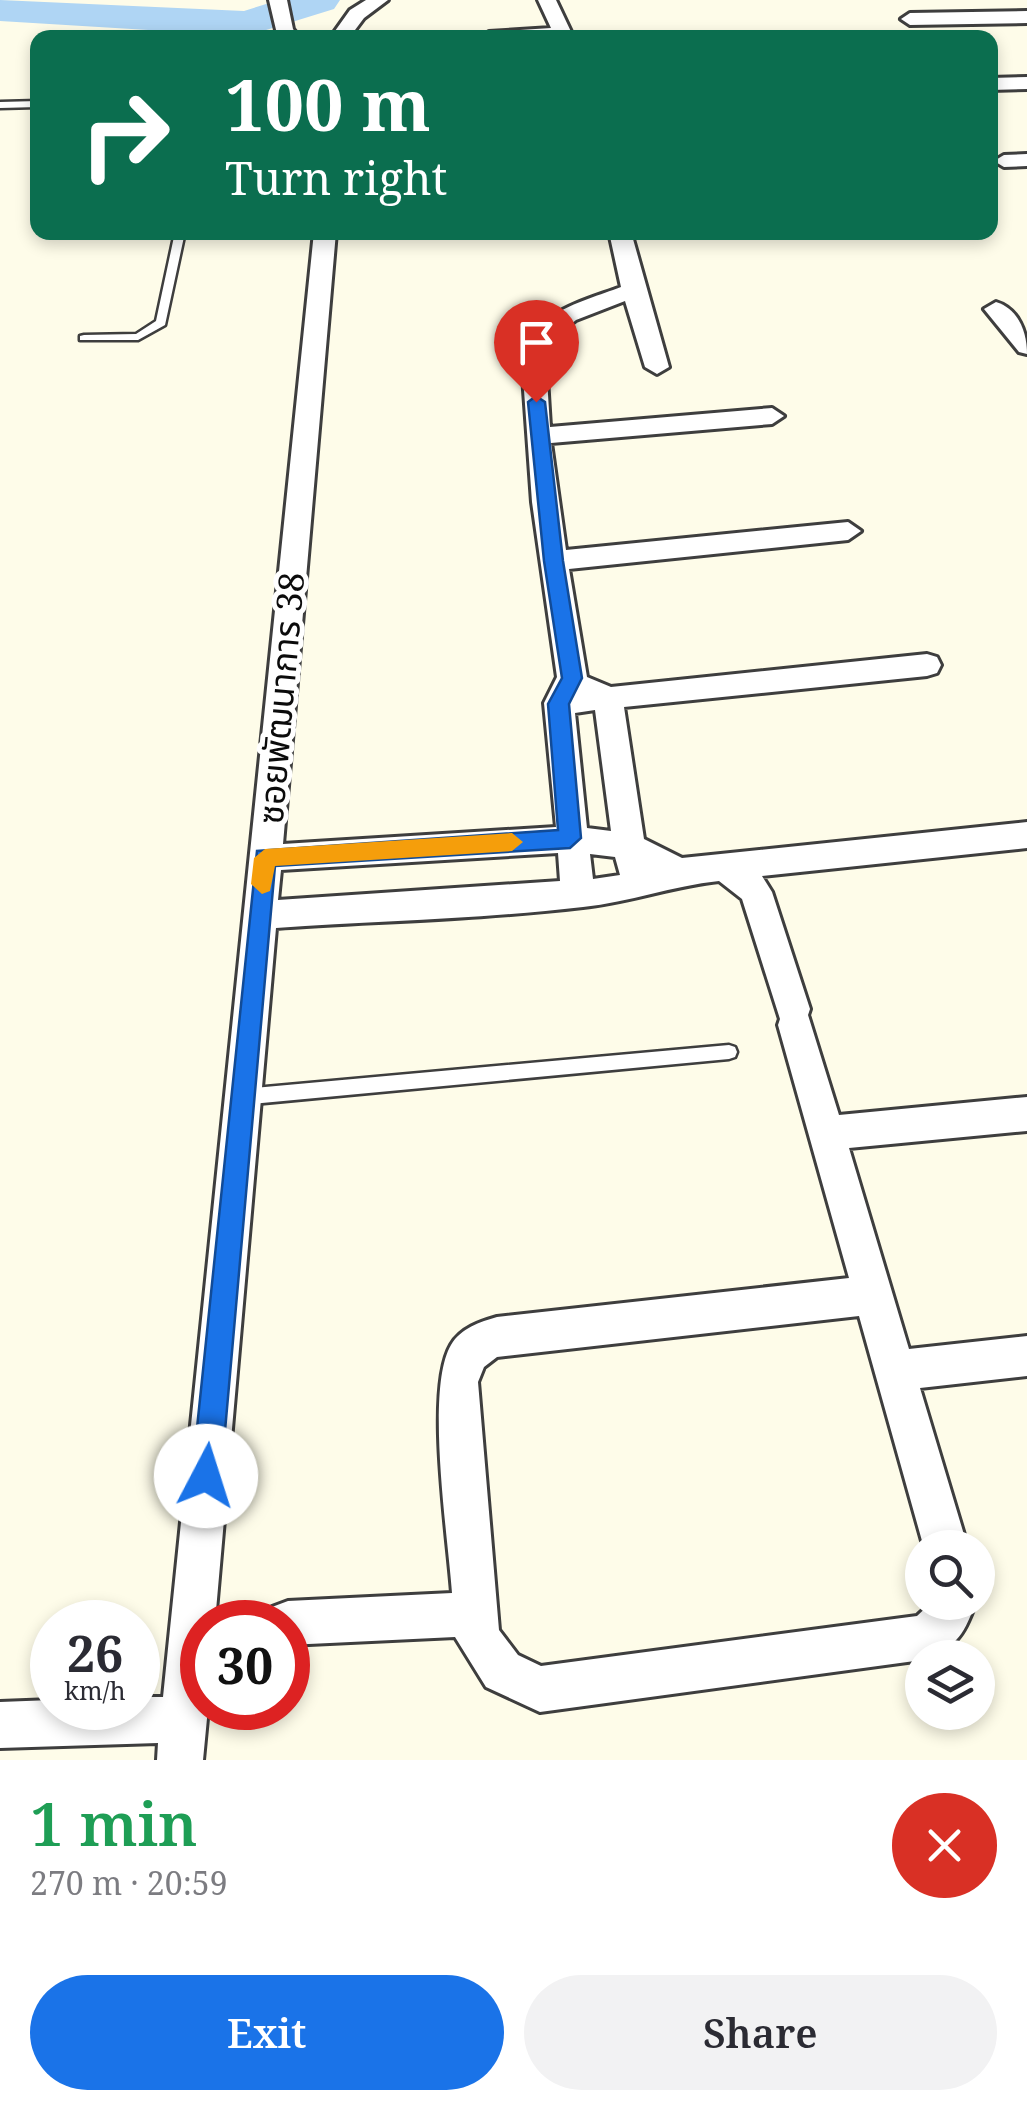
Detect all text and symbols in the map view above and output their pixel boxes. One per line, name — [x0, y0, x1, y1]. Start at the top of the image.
text: 100 m — [225, 56, 431, 152]
icon: right — [60, 70, 190, 200]
text: Turn right — [225, 147, 447, 208]
pin — [494, 300, 579, 403]
icon: arrive — [509, 315, 564, 370]
street label: ซอยพัฒนาการ 38 — [246, 570, 314, 826]
position arrow — [154, 1424, 258, 1528]
map controls — [905, 1530, 995, 1730]
button: search — [905, 1530, 995, 1620]
speed limit sign: 30 — [180, 1600, 310, 1730]
text: 26 — [67, 1619, 123, 1687]
button: layers — [905, 1640, 995, 1730]
text: km/h — [64, 1673, 126, 1707]
text: 1 min — [30, 1782, 198, 1864]
button: close — [892, 1793, 997, 1898]
text: 270 m · 20:59 — [30, 1861, 228, 1904]
button: Exit — [30, 1975, 504, 2090]
button: Share — [524, 1975, 997, 2090]

